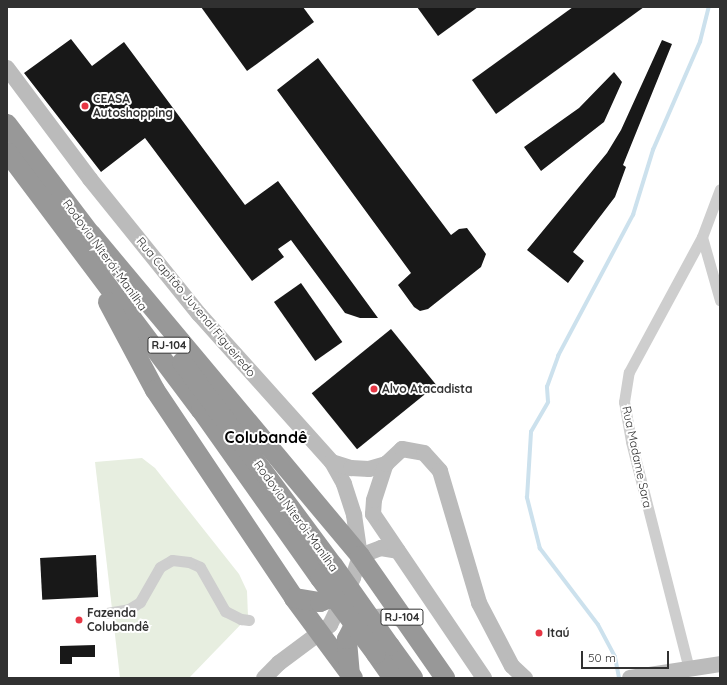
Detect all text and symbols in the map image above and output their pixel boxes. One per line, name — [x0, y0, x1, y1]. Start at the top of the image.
place label: CEASA Autoshopping — [93, 92, 173, 120]
marker: CEASA Autoshopping — [80, 101, 90, 111]
street label: Rodovia Niterói-Manilha — [60, 197, 150, 313]
street label: Rua Capitão Juvenal Figueiredo — [133, 234, 259, 380]
road number: RJ-104 — [147, 336, 191, 354]
place label: Alvo Atacadista — [382, 382, 473, 396]
marker: Alvo Atacadista — [369, 384, 379, 394]
street label: Rua Madame Sara — [619, 405, 655, 509]
district label: Colubandê — [225, 427, 307, 447]
street label: Rodovia Niterói-Manilha — [251, 458, 341, 574]
place label: Fazenda Colubandê — [87, 606, 149, 634]
road number: RJ-104 — [380, 608, 424, 626]
marker: Fazenda Colubandê — [74, 615, 84, 625]
place label: Itaú — [547, 626, 570, 640]
marker: Itaú — [534, 628, 544, 638]
scale bar — [583, 643, 671, 669]
text: 50 m — [588, 650, 616, 665]

